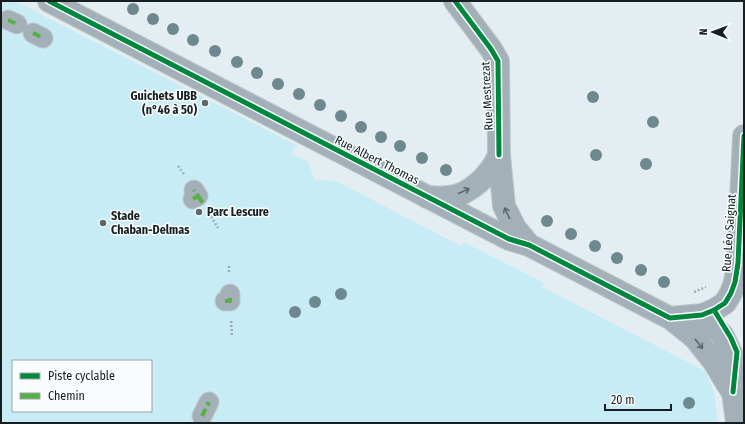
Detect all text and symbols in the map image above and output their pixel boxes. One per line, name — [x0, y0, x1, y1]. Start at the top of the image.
north arrow — [693, 12, 733, 52]
text: N — [697, 28, 710, 35]
street label: Rue Mestrezat — [478, 61, 496, 131]
place label: Guichets UBB (n°46 à 50) — [131, 89, 197, 117]
marker: Guichets UBB (n°46 à 50) — [200, 98, 210, 108]
street label: Rue Albert Thomas — [333, 133, 421, 187]
one-way arrow — [458, 187, 470, 194]
street label: Rue Léo Saignat — [719, 193, 739, 273]
place label: Parc Lescure — [207, 205, 269, 219]
marker: Parc Lescure — [194, 207, 204, 217]
one-way arrow — [503, 207, 510, 219]
place label: Stade Chaban-Delmas — [111, 209, 190, 237]
marker: Stade Chaban-Delmas — [98, 218, 108, 228]
one-way arrow — [695, 338, 704, 349]
legend — [12, 360, 152, 412]
text: Piste cyclable — [48, 369, 115, 383]
scale bar — [605, 386, 671, 412]
text: Chemin — [48, 389, 85, 403]
text: 20 m — [611, 393, 635, 407]

